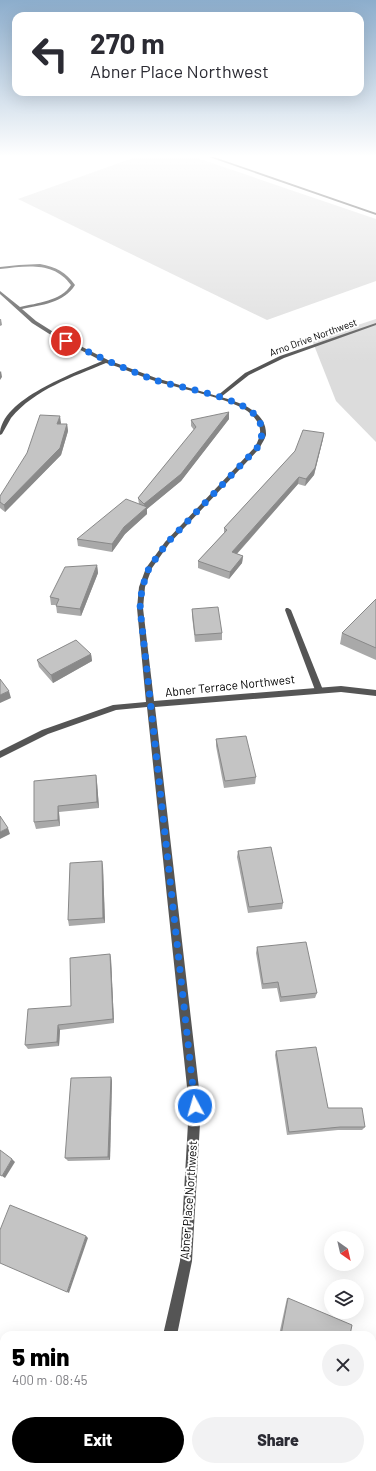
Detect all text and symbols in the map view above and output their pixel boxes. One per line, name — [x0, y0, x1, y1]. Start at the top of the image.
text: 270 m — [90, 26, 165, 60]
icon: left — [24, 28, 76, 80]
text: Abner Place Northwest — [90, 60, 269, 82]
street label: Arno Drive Northwest — [268, 315, 359, 358]
pin — [49, 324, 83, 358]
icon: arrive — [55, 330, 77, 352]
street label: Abner Terrace Northwest — [164, 671, 295, 699]
position arrow — [174, 1085, 216, 1127]
street label: Abner Place Northwest — [177, 1140, 199, 1260]
north arrow — [324, 1231, 364, 1271]
map controls — [324, 1231, 364, 1319]
button: layers — [324, 1279, 364, 1319]
text: 5 min — [12, 1342, 69, 1371]
button: close — [322, 1344, 364, 1386]
text: 400 m · 08:45 — [12, 1372, 88, 1388]
button: Exit — [12, 1417, 184, 1463]
button: Share — [192, 1417, 364, 1463]

